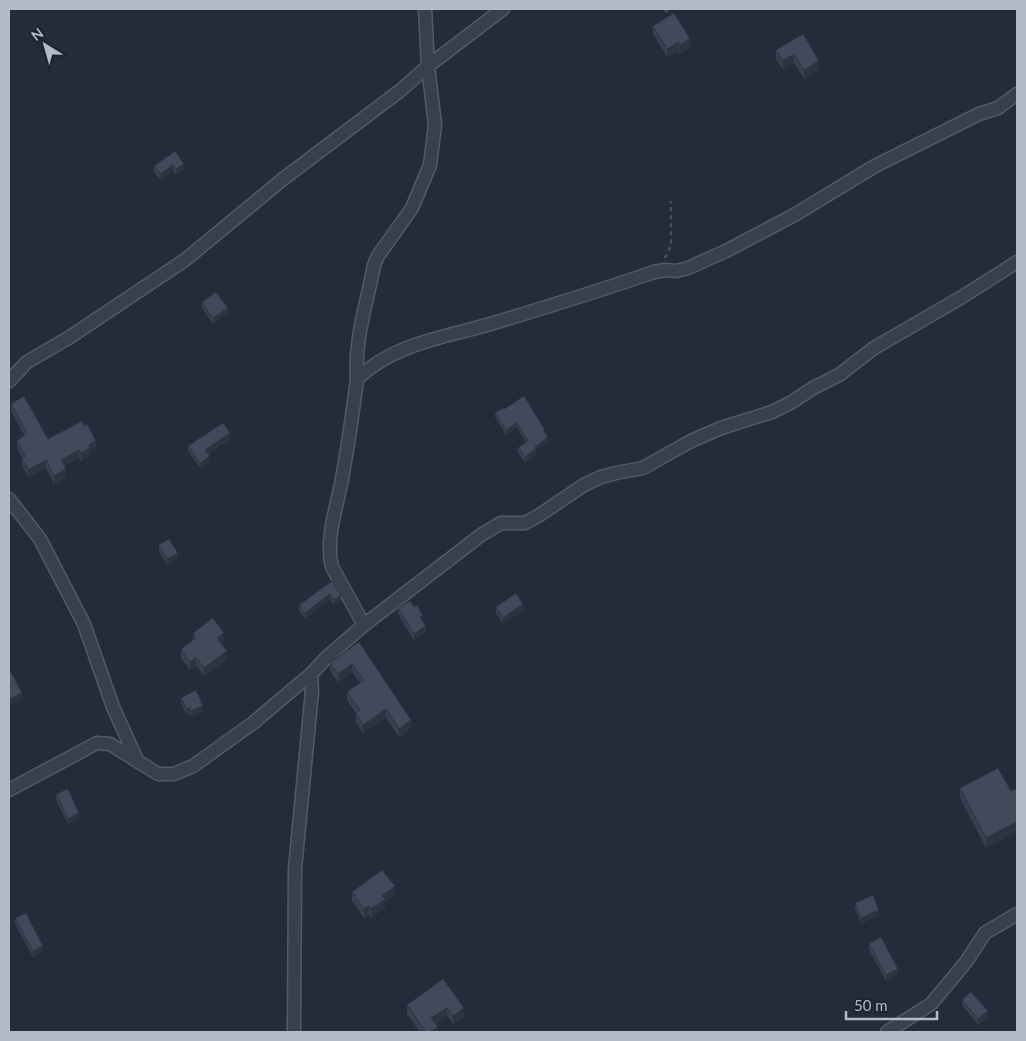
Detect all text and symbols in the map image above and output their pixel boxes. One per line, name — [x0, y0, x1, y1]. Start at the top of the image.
north arrow — [20, 20, 70, 70]
text: N — [27, 24, 46, 44]
scale bar — [846, 988, 937, 1020]
text: 50 m — [854, 996, 888, 1014]

